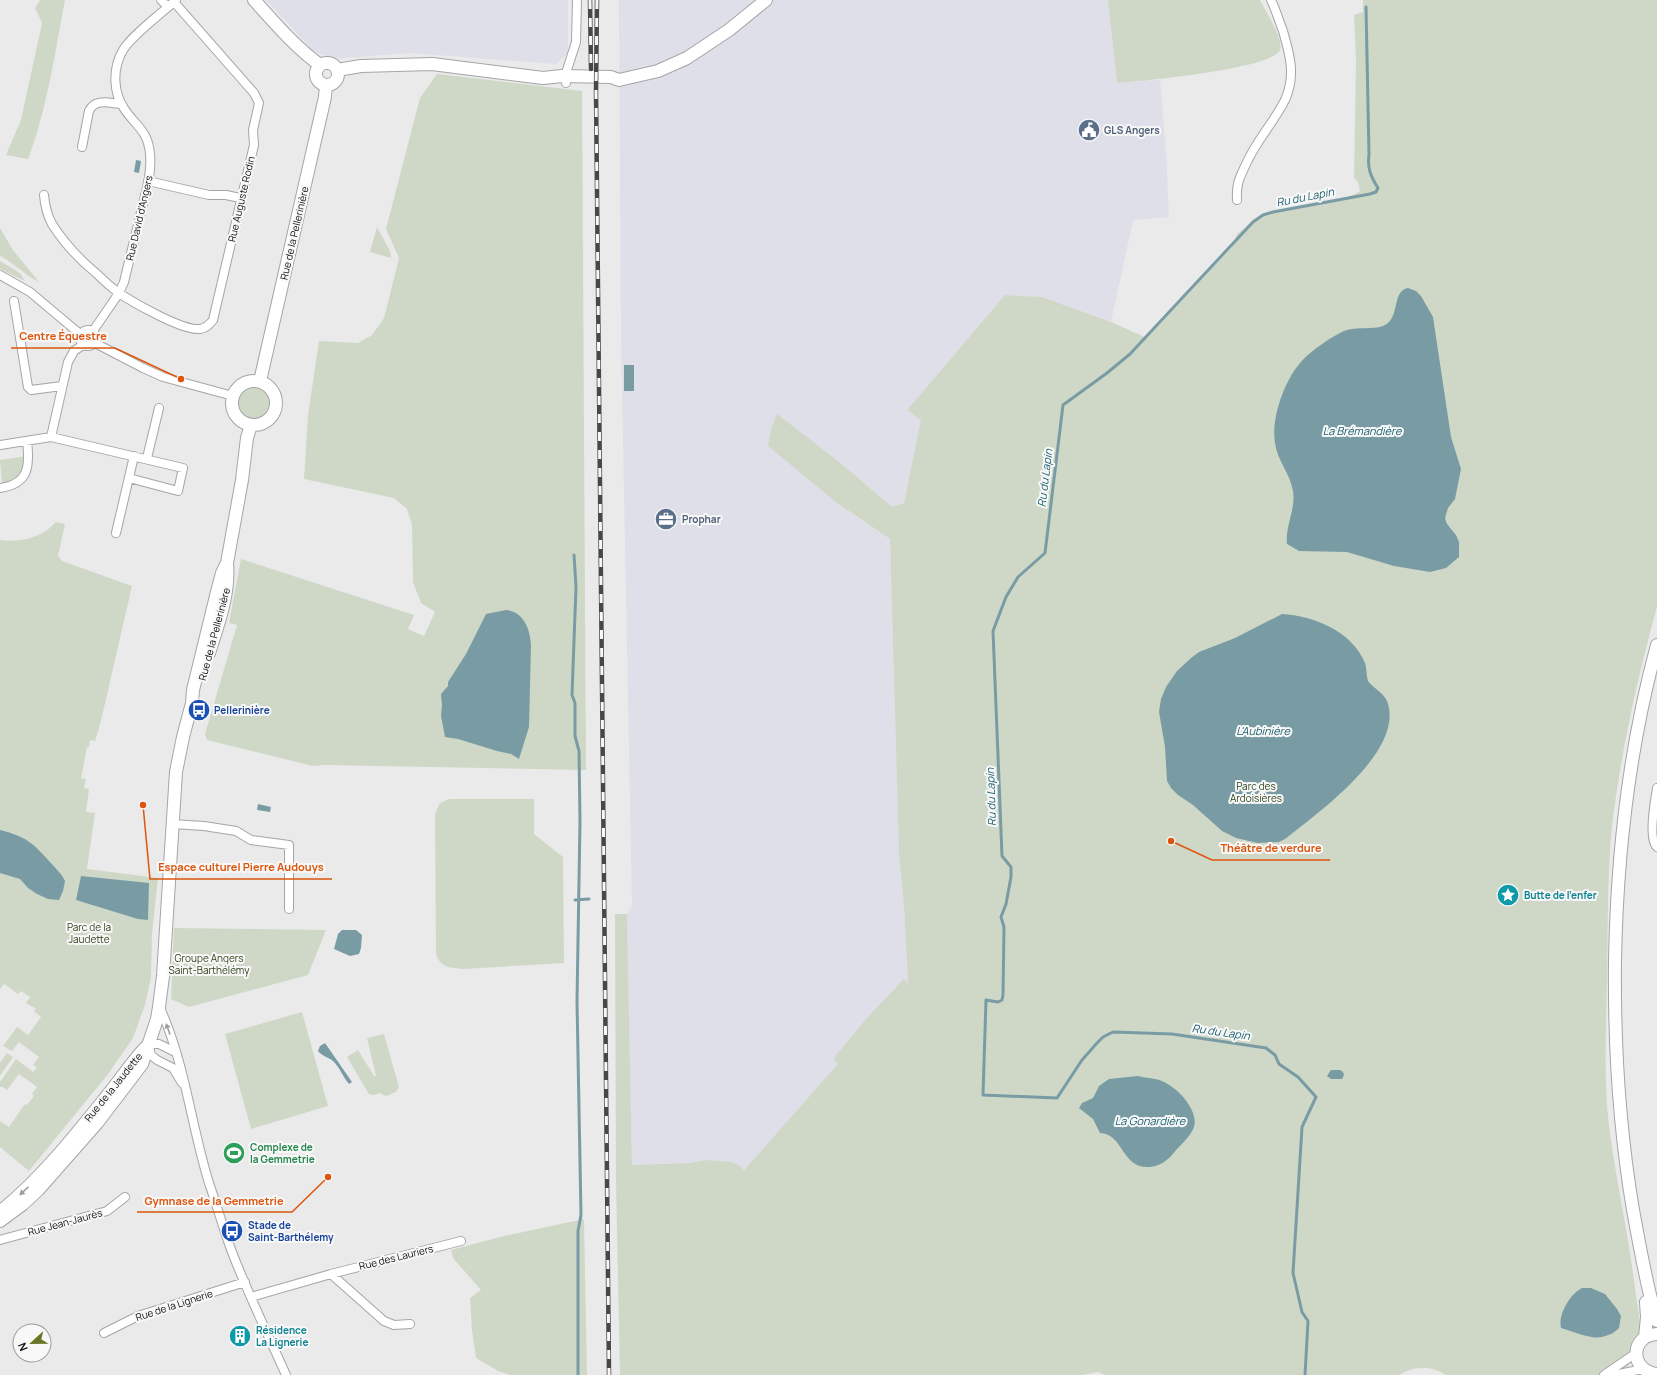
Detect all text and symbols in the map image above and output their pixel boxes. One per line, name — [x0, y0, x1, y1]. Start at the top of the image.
public building icon: GLS Angers — [1076, 117, 1102, 143]
place label: GLS Angers — [1104, 123, 1160, 137]
street label: Rue Auguste Rodin — [224, 155, 258, 243]
street label: Rue David d’Angers — [122, 174, 156, 262]
water label: Ru du Lapin — [1275, 183, 1335, 209]
street label: Rue de la Pellerinière — [276, 185, 312, 281]
callout: Centre Équestre — [11, 325, 115, 348]
text: Centre Équestre — [19, 328, 107, 343]
water label: La Brémandière — [1323, 423, 1402, 438]
water label: Ru du Lapin — [1034, 448, 1056, 508]
office icon: Prophar — [653, 506, 679, 532]
place label: Prophar — [682, 512, 721, 526]
street label: Rue de la Pellerinière — [195, 586, 233, 682]
bus stop icon: Pellerinière — [186, 697, 212, 723]
place label: Pellerinière — [214, 703, 270, 717]
water label: L'Aubinière — [1236, 723, 1290, 738]
water label: Ru du Lapin — [982, 767, 999, 826]
park label: Parc des Ardoisières — [1230, 779, 1282, 805]
callout: Théâtre de verdure — [1212, 837, 1330, 860]
text: Théâtre de verdure — [1220, 840, 1322, 855]
callout: Espace culturel Pierre Audouys — [150, 856, 332, 879]
text: Espace culturel Pierre Audouys — [158, 859, 324, 874]
place icon: Butte de l'enfer — [1495, 882, 1521, 908]
place label: Butte de l'enfer — [1524, 888, 1597, 902]
park label: Parc de la Jaudette — [67, 920, 111, 946]
park label: Groupe Angers Saint-Barthélémy — [169, 951, 250, 977]
water label: Ru du Lapin — [1191, 1020, 1251, 1043]
one-way arrow — [165, 1023, 171, 1035]
street label: Rue de la Jaudette — [81, 1049, 145, 1124]
water label: La Gonardière — [1115, 1113, 1186, 1128]
sports icon: Complexe de la Gemmetrie — [221, 1140, 247, 1166]
place label: Complexe de la Gemmetrie — [250, 1140, 315, 1166]
one-way arrow — [19, 1186, 28, 1195]
callout: Gymnase de la Gemmetrie — [137, 1189, 292, 1212]
text: Gymnase de la Gemmetrie — [145, 1193, 284, 1208]
street label: Rue Jean-Jaurès — [26, 1205, 104, 1239]
bus stop icon: Stade de Saint-Barthélemy — [219, 1218, 245, 1244]
place label: Stade de Saint-Barthélemy — [248, 1218, 334, 1244]
street label: Rue des Lauriers — [357, 1241, 435, 1273]
street label: Rue de la Lignerie — [133, 1286, 215, 1324]
north arrow — [12, 1323, 52, 1363]
building icon: Résidence La Lignerie — [227, 1323, 253, 1349]
place label: Résidence La Lignerie — [256, 1323, 308, 1349]
text: N — [14, 1340, 31, 1353]

